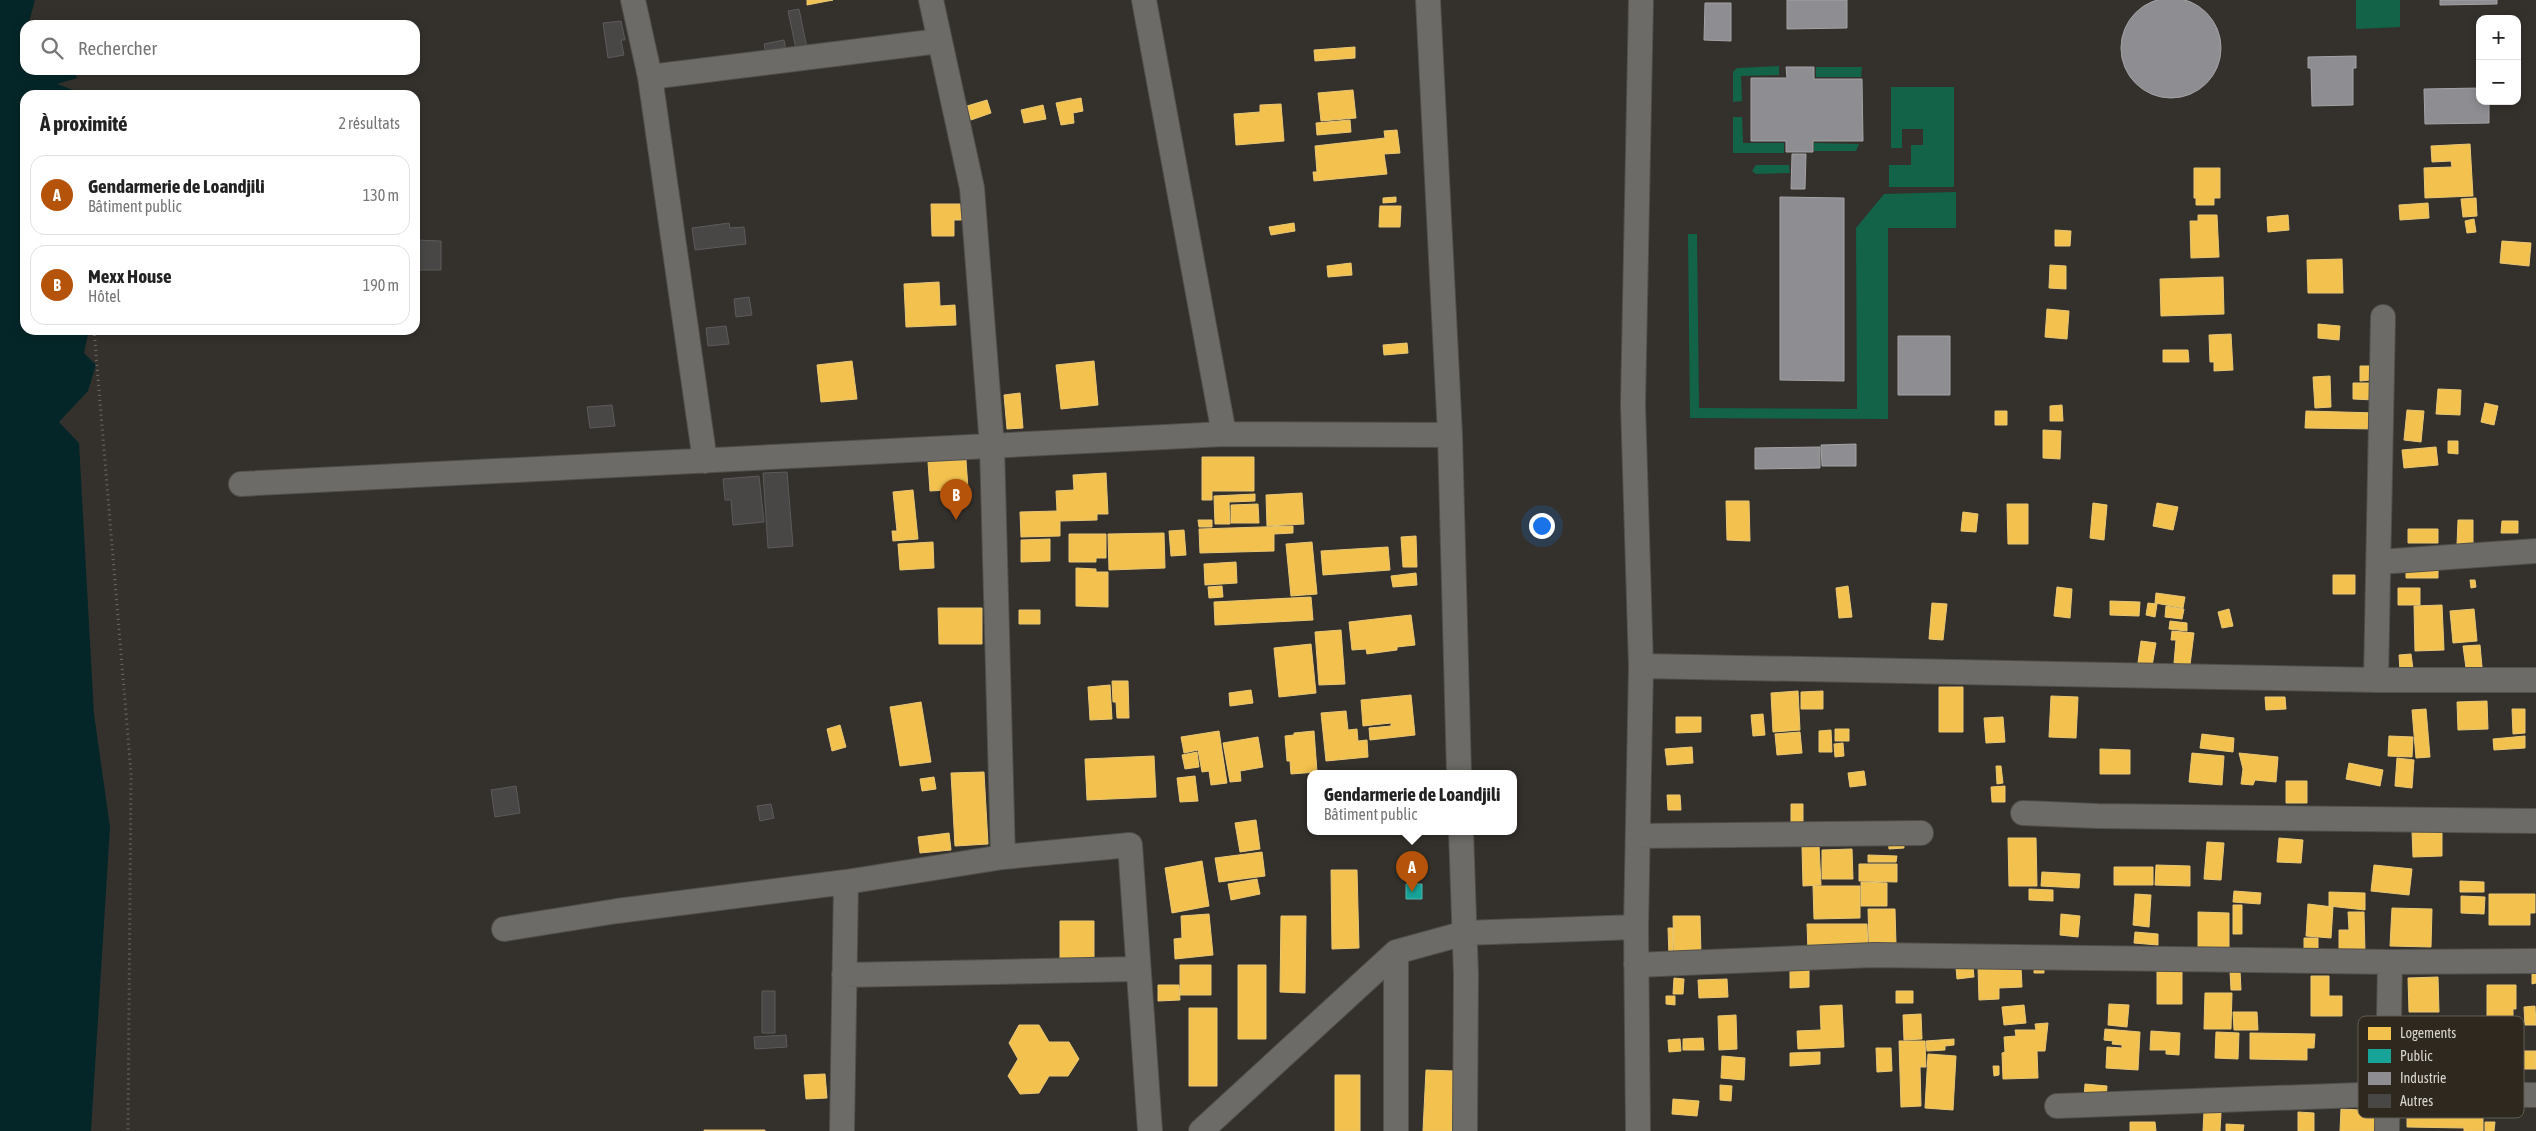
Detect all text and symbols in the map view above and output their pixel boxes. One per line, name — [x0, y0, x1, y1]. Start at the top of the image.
map controls — [2476, 15, 2521, 105]
button: + — [2476, 15, 2521, 60]
search box — [20, 20, 420, 75]
icon: search — [38, 34, 66, 62]
text: Rechercher — [78, 37, 157, 59]
button: − — [2476, 60, 2521, 105]
text: À proximité — [40, 111, 128, 135]
text: 2 résultats — [338, 114, 400, 132]
text: Gendarmerie de Loandjili — [88, 175, 265, 197]
text: A — [53, 186, 61, 204]
text: 130 m — [363, 186, 399, 204]
text: Bâtiment public — [88, 197, 181, 215]
text: Mexx House — [88, 265, 172, 287]
text: B — [53, 276, 61, 294]
text: 190 m — [363, 276, 399, 294]
text: Hôtel — [88, 287, 121, 305]
pin: B — [940, 479, 972, 520]
your location — [1529, 513, 1555, 539]
popup — [1307, 770, 1517, 835]
text: Gendarmerie de Loandjili — [1324, 783, 1500, 805]
text: Bâtiment public — [1324, 805, 1417, 823]
pin: A — [1396, 851, 1428, 892]
legend — [2358, 1016, 2524, 1118]
text: Logements — [2400, 1025, 2456, 1041]
text: Public — [2400, 1048, 2433, 1064]
text: Industrie — [2400, 1070, 2446, 1086]
text: Autres — [2400, 1093, 2433, 1109]

